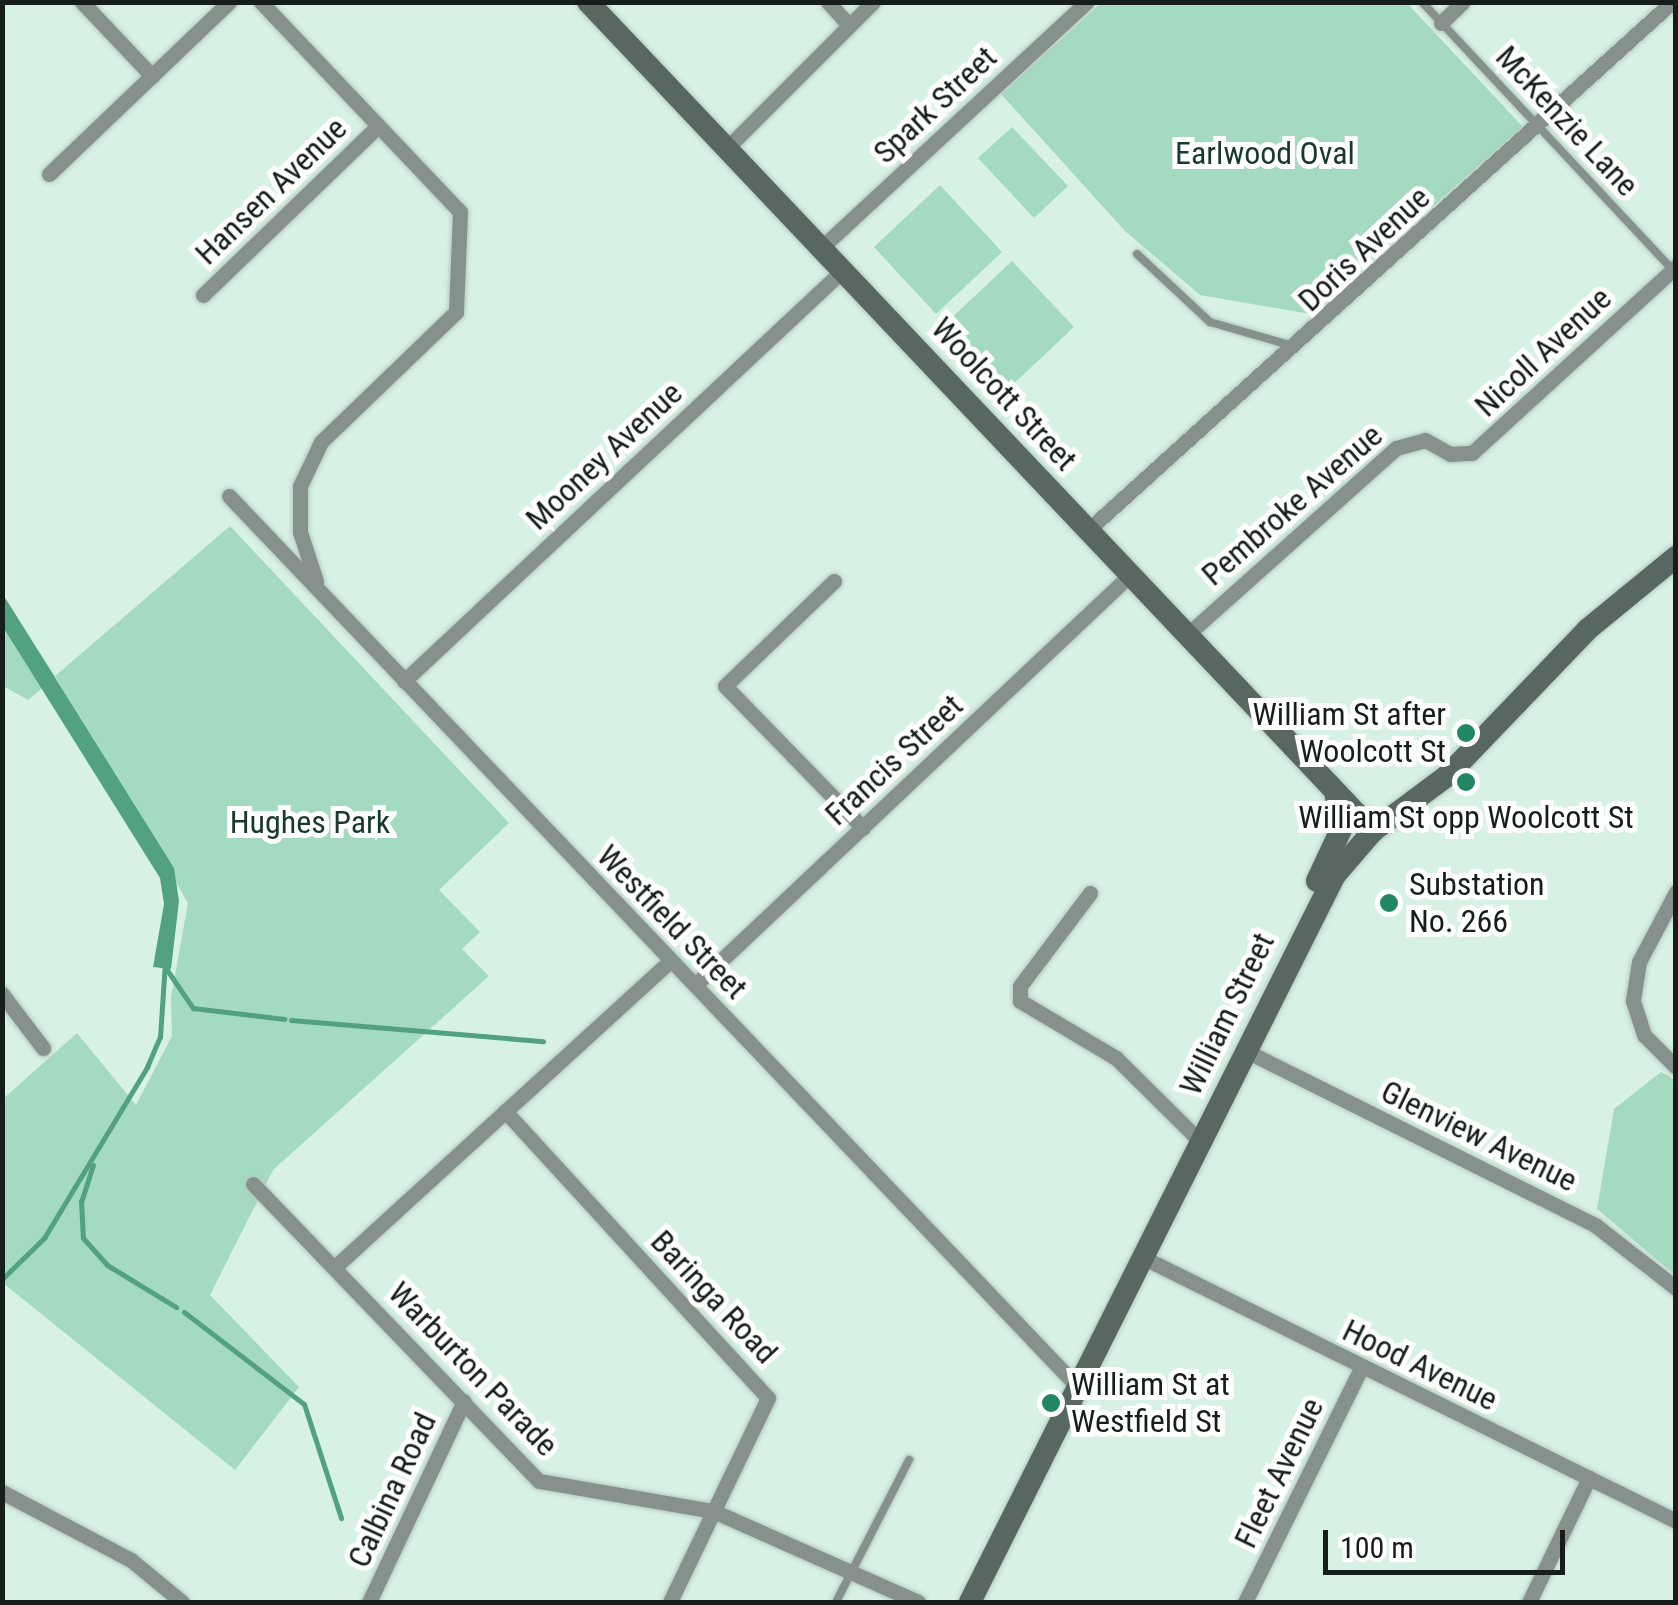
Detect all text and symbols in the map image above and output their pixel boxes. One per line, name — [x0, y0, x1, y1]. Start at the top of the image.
street label: Spark Street — [866, 38, 1004, 172]
street label: McKenzie Lane — [1488, 38, 1646, 204]
street label: Hansen Avenue — [187, 109, 355, 273]
park label: Earlwood Oval — [1175, 134, 1355, 172]
street label: Doris Avenue — [1290, 179, 1438, 319]
street label: Nicoll Avenue — [1467, 279, 1619, 425]
street label: Woolcott Street — [923, 309, 1085, 479]
street label: Mooney Avenue — [518, 374, 690, 538]
street label: Pembroke Avenue — [1194, 416, 1390, 594]
street label: Francis Street — [817, 687, 971, 833]
place label: William St after Woolcott St — [1252, 696, 1446, 771]
marker: William St after Woolcott St — [1455, 722, 1477, 744]
marker: William St opp Woolcott St — [1455, 771, 1477, 793]
place label: William St opp Woolcott St — [1298, 798, 1634, 836]
park label: Hughes Park — [230, 803, 390, 841]
street label: Westfield Street — [589, 837, 755, 1007]
place label: Substation No. 266 — [1409, 866, 1545, 941]
marker: Substation No. 266 — [1378, 892, 1400, 914]
street label: William Street — [1171, 927, 1283, 1101]
street label: Glenview Avenue — [1375, 1072, 1583, 1200]
street label: Baringa Road — [643, 1222, 785, 1372]
street label: Warburton Parade — [380, 1274, 566, 1464]
street label: Hood Avenue — [1336, 1311, 1504, 1419]
place label: William St at Westfield St — [1071, 1366, 1230, 1441]
marker: William St at Westfield St — [1040, 1392, 1062, 1414]
street label: Fleet Avenue — [1226, 1392, 1332, 1554]
street label: Calbina Road — [339, 1406, 445, 1574]
scale bar — [1328, 1510, 1570, 1572]
text: 100 m — [1340, 1530, 1414, 1565]

